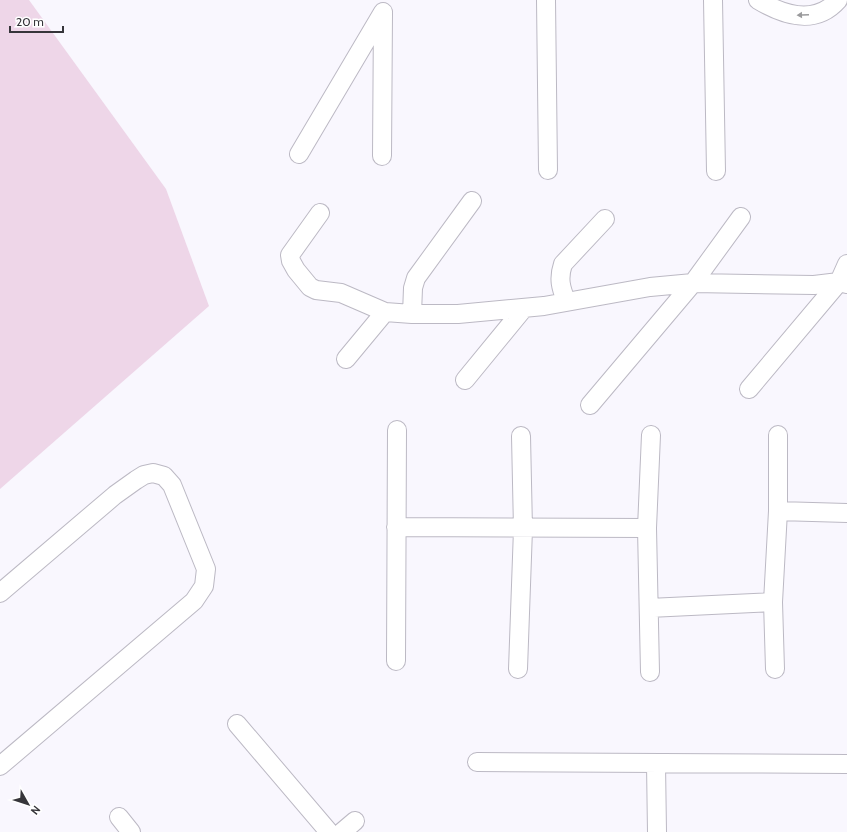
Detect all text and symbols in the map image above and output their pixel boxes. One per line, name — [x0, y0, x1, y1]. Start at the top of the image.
scale bar — [10, 8, 63, 34]
one-way arrow — [797, 12, 809, 19]
text: 20 m — [16, 14, 44, 29]
north arrow — [8, 784, 48, 824]
text: N — [28, 803, 44, 818]

